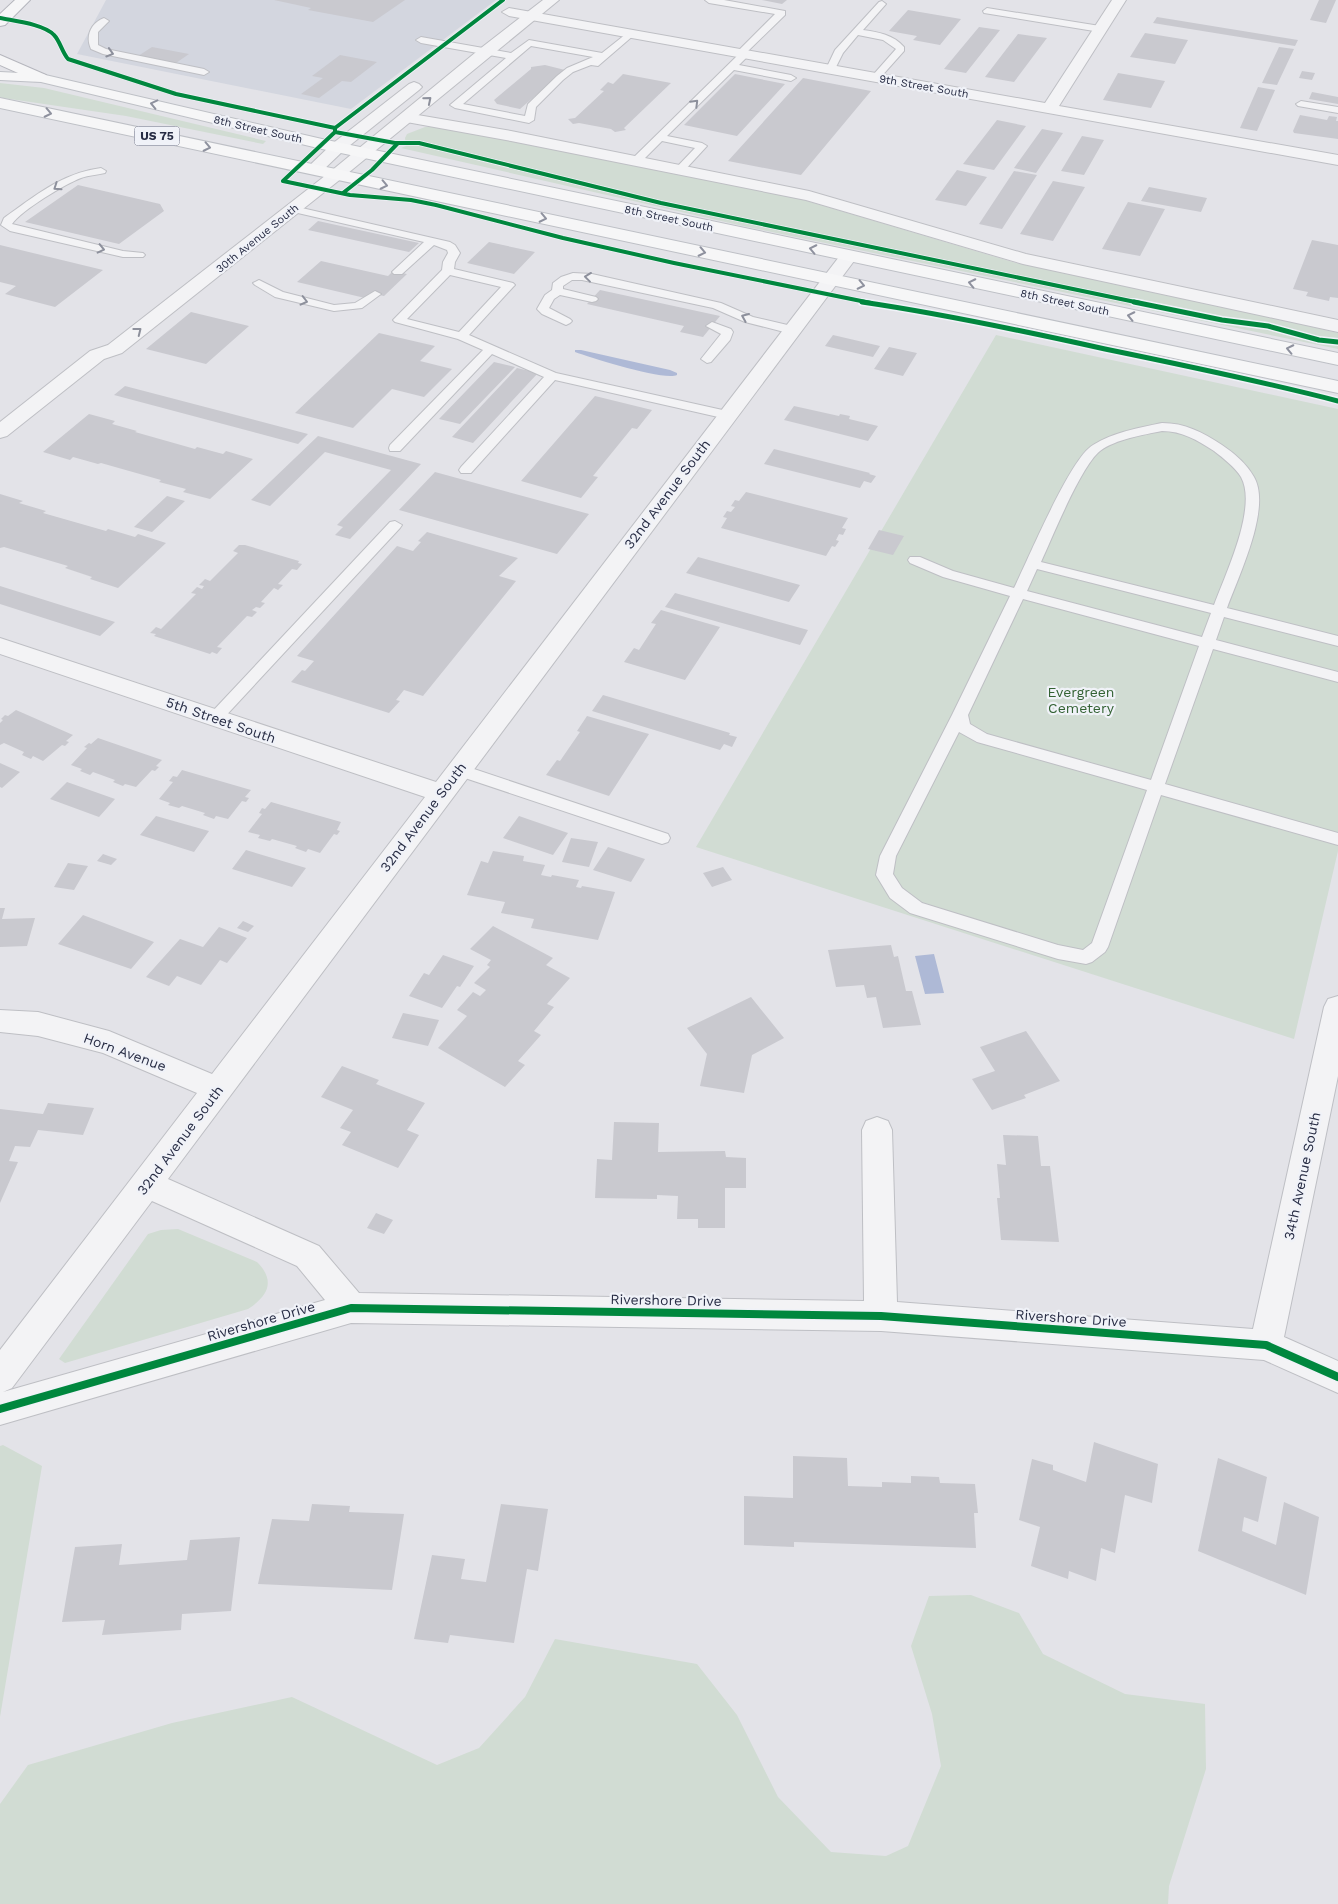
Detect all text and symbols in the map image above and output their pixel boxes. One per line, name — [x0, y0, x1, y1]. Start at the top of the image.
one-way arrow — [105, 48, 113, 58]
street label: 9th Street South — [878, 72, 970, 101]
one-way arrow — [422, 97, 431, 105]
one-way arrow — [150, 99, 159, 110]
one-way arrow — [689, 100, 698, 109]
one-way arrow — [43, 107, 52, 118]
street label: 8th Street South — [212, 113, 304, 146]
road number: US 75 — [134, 126, 180, 146]
one-way arrow — [202, 141, 211, 152]
one-way arrow — [380, 179, 388, 190]
one-way arrow — [53, 181, 62, 190]
street label: 30th Avenue South — [213, 201, 301, 276]
street label: 8th Street South — [623, 203, 715, 234]
one-way arrow — [539, 212, 548, 223]
one-way arrow — [97, 243, 105, 254]
one-way arrow — [809, 244, 818, 255]
one-way arrow — [698, 246, 707, 256]
one-way arrow — [583, 272, 591, 283]
one-way arrow — [968, 278, 977, 288]
one-way arrow — [857, 279, 866, 290]
street label: 8th Street South — [1019, 287, 1111, 318]
one-way arrow — [299, 295, 308, 306]
one-way arrow — [1127, 311, 1136, 322]
one-way arrow — [741, 313, 749, 323]
one-way arrow — [133, 328, 142, 337]
one-way arrow — [1286, 344, 1295, 355]
street label: 32nd Avenue South — [621, 436, 713, 552]
park label: Evergreen Cemetery — [1048, 684, 1115, 716]
street label: 5th Street South — [164, 694, 278, 746]
street label: 32nd Avenue South — [377, 759, 469, 875]
street label: Horn Avenue — [82, 1030, 168, 1074]
street label: 32nd Avenue South — [134, 1082, 226, 1198]
street label: 34th Avenue South — [1281, 1111, 1323, 1241]
street label: Rivershore Drive — [610, 1291, 722, 1309]
street label: Rivershore Drive — [205, 1298, 317, 1344]
street label: Rivershore Drive — [1015, 1306, 1127, 1330]

